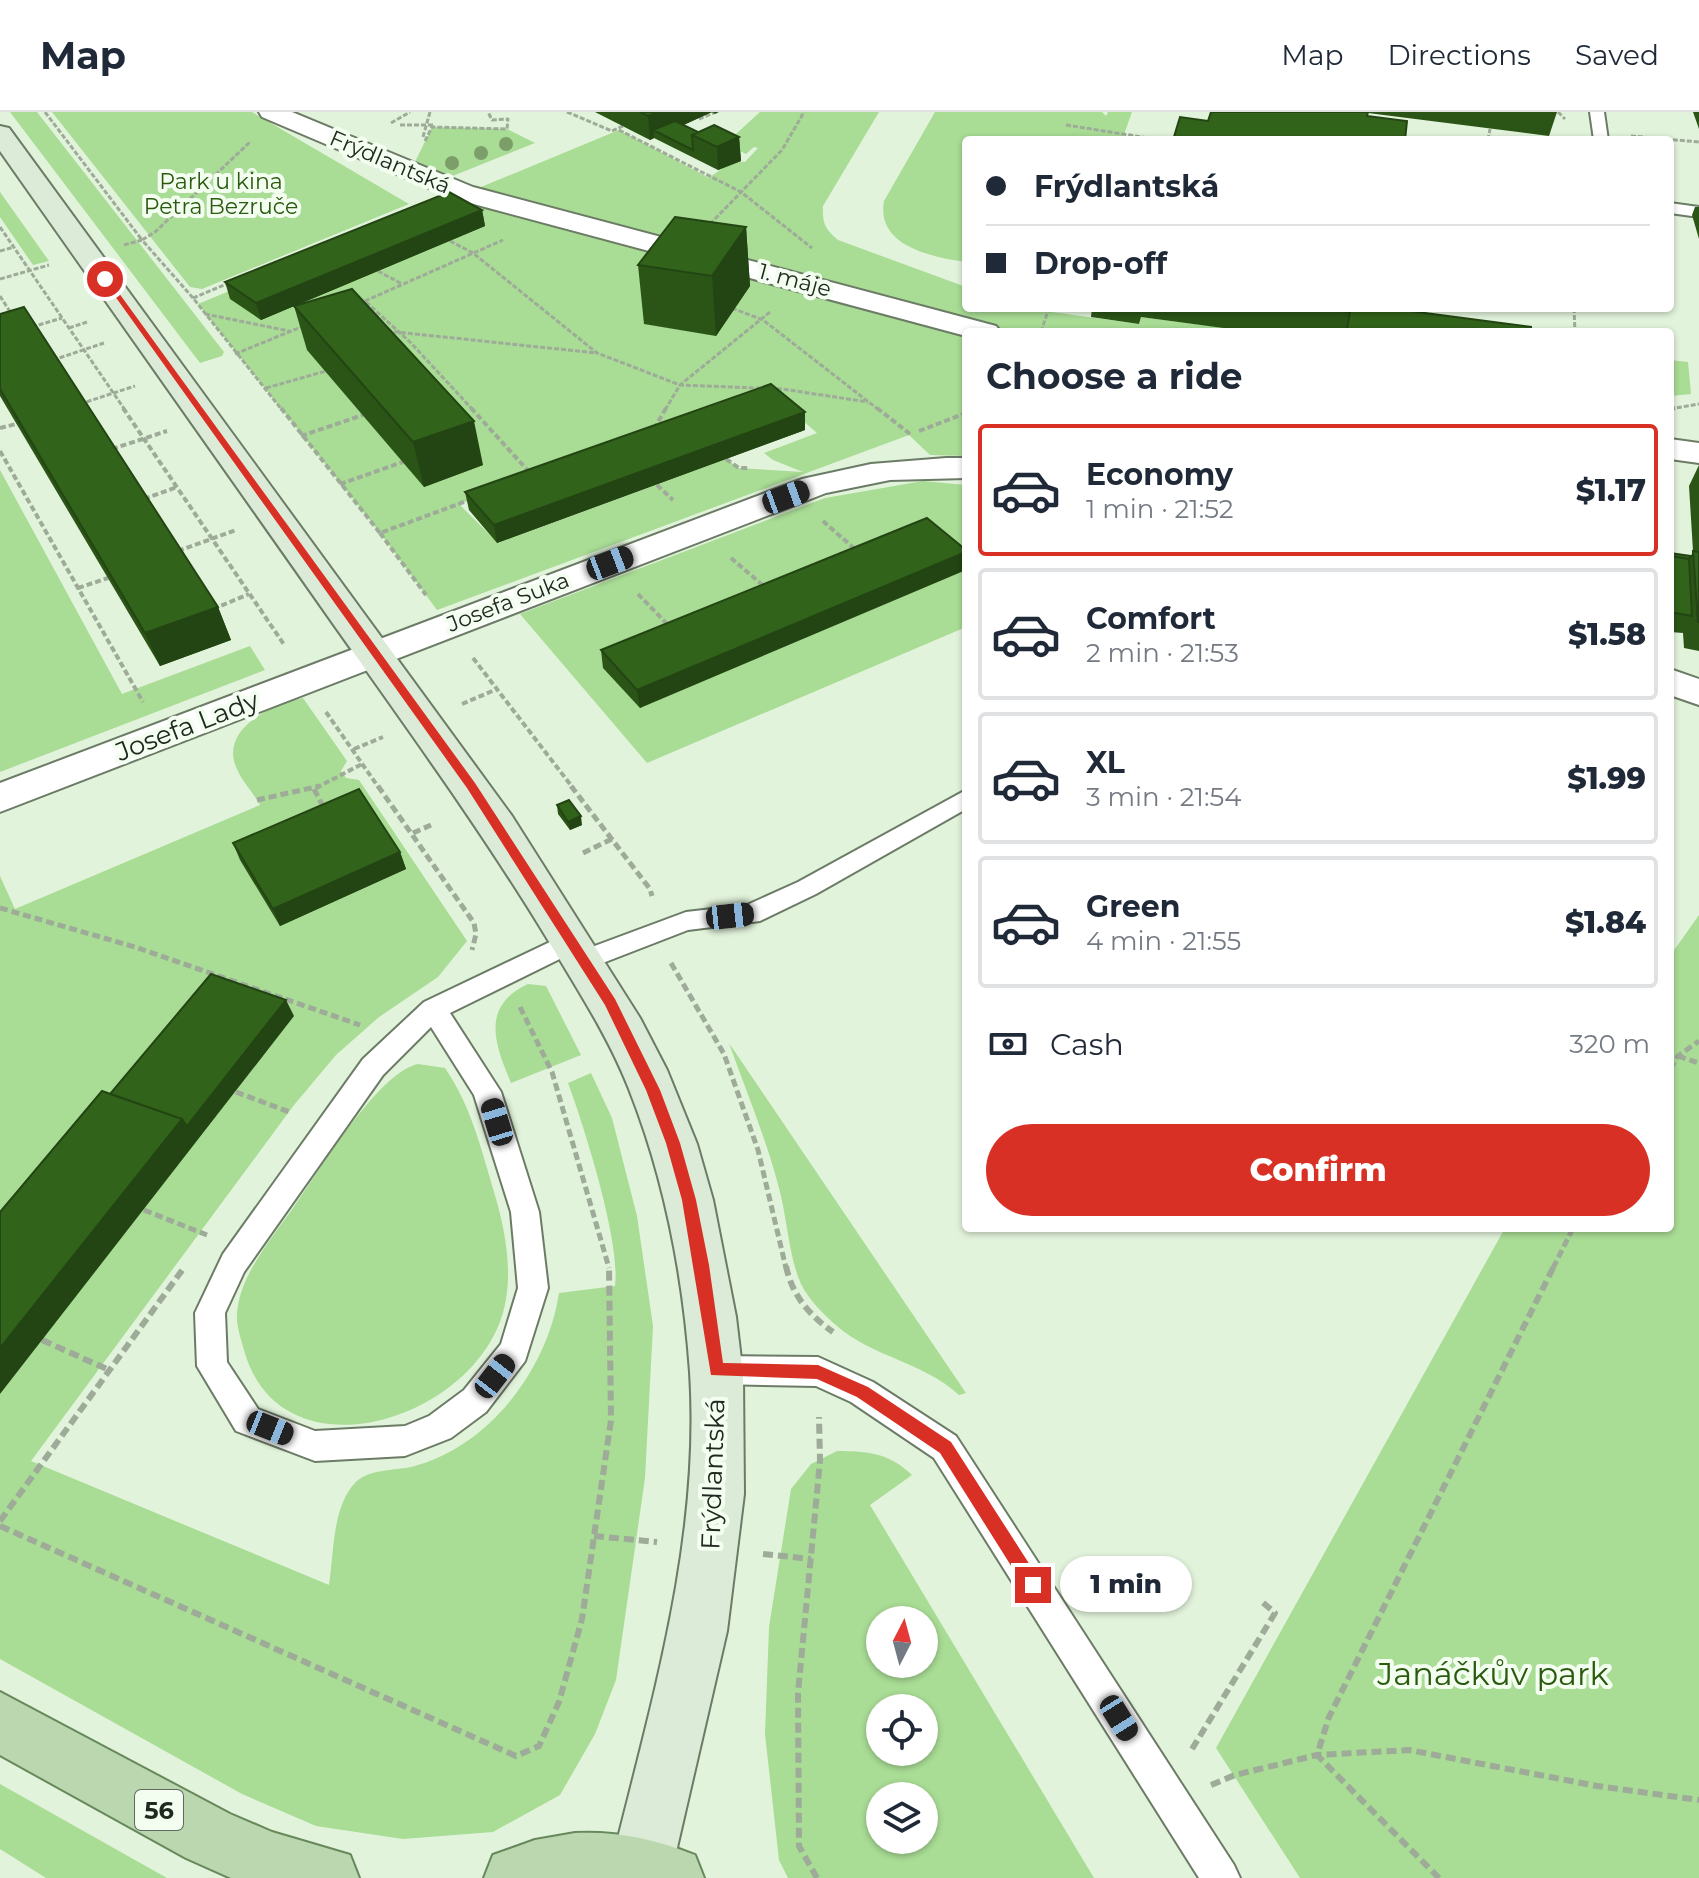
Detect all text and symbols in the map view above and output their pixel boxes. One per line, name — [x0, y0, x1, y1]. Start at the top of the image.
text: Map — [40, 32, 126, 79]
text: Map — [1281, 38, 1343, 72]
text: Directions — [1387, 38, 1531, 72]
text: Saved — [1575, 38, 1659, 72]
street label: Frýdlantská — [326, 125, 454, 199]
park label: Park u kina Petra Bezruče — [144, 168, 298, 220]
text: Frýdlantská — [1034, 168, 1219, 205]
text: Drop-off — [1034, 245, 1167, 282]
street label: 1. máje — [756, 257, 834, 303]
route start — [87, 261, 123, 297]
text: Choose a ride — [986, 354, 1243, 398]
icon: car — [990, 454, 1062, 526]
text: Economy — [1086, 456, 1233, 493]
text: $1.17 — [1576, 472, 1646, 509]
car — [759, 478, 813, 516]
text: 1 min · 21:52 — [1086, 493, 1234, 525]
car — [583, 543, 637, 583]
street label: Josefa Suka — [442, 566, 573, 638]
icon: car — [990, 598, 1062, 670]
text: Comfort — [1086, 600, 1216, 637]
text: $1.58 — [1568, 616, 1646, 653]
text: 2 min · 21:53 — [1086, 637, 1239, 669]
street label: Josefa Lady — [110, 684, 264, 768]
icon: car — [990, 742, 1062, 814]
text: XL — [1086, 744, 1125, 781]
text: $1.99 — [1567, 760, 1646, 797]
text: 3 min · 21:54 — [1086, 781, 1241, 813]
icon: car — [990, 886, 1062, 958]
text: Green — [1086, 888, 1180, 925]
car — [705, 902, 755, 930]
text: $1.84 — [1565, 904, 1646, 941]
text: 4 min · 21:55 — [1086, 925, 1241, 957]
icon: cash — [986, 1022, 1030, 1066]
text: Cash — [1050, 1026, 1124, 1063]
text: 320 m — [1569, 1028, 1650, 1060]
car — [479, 1096, 515, 1148]
button: Confirm — [986, 1124, 1650, 1216]
car — [471, 1350, 519, 1402]
street label: Frýdlantská — [694, 1398, 732, 1550]
car — [243, 1408, 297, 1448]
callout: 1 min — [1061, 1557, 1193, 1613]
route end — [1015, 1567, 1051, 1603]
text: 1 min — [1090, 1568, 1162, 1600]
north arrow — [866, 1606, 938, 1678]
map controls — [866, 1606, 938, 1854]
park label: Janáčkův park — [1376, 1654, 1609, 1693]
car — [1096, 1691, 1142, 1745]
button: locate — [866, 1694, 938, 1766]
button: layers — [866, 1782, 938, 1854]
road number: 56 — [135, 1790, 183, 1830]

